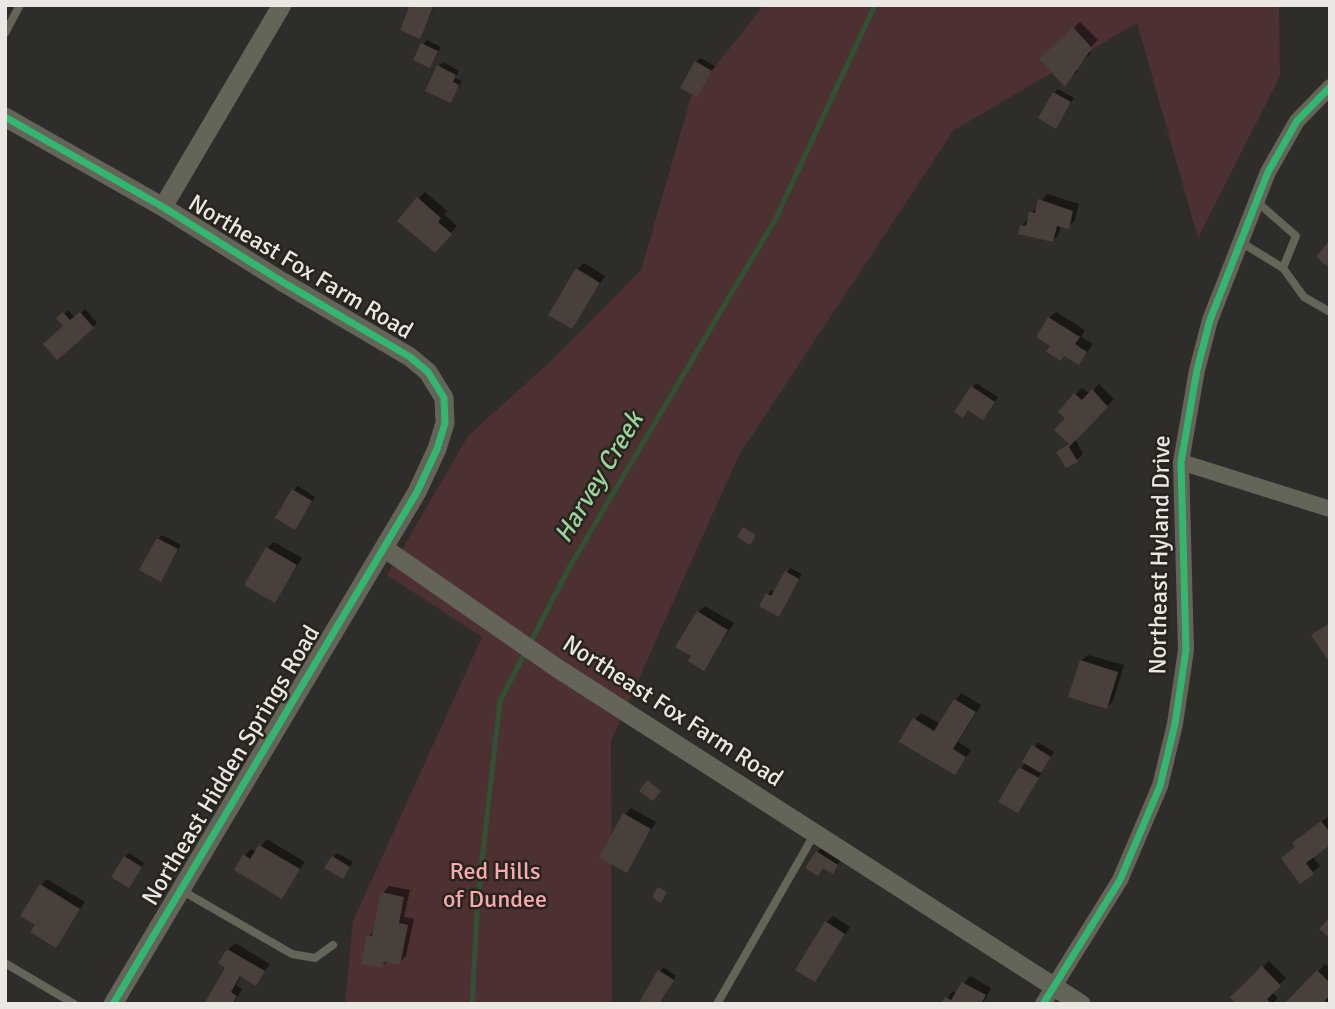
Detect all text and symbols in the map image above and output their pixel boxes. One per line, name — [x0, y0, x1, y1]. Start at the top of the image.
street label: Northeast Fox Farm Road — [183, 190, 417, 346]
water label: Harvey Creek — [549, 407, 651, 549]
street label: Northeast Hyland Drive — [1145, 435, 1177, 675]
street label: Northeast Hidden Springs Road — [137, 621, 327, 911]
street label: Northeast Fox Farm Road — [557, 630, 787, 794]
park label: Red Hills of Dundee — [443, 859, 547, 915]

